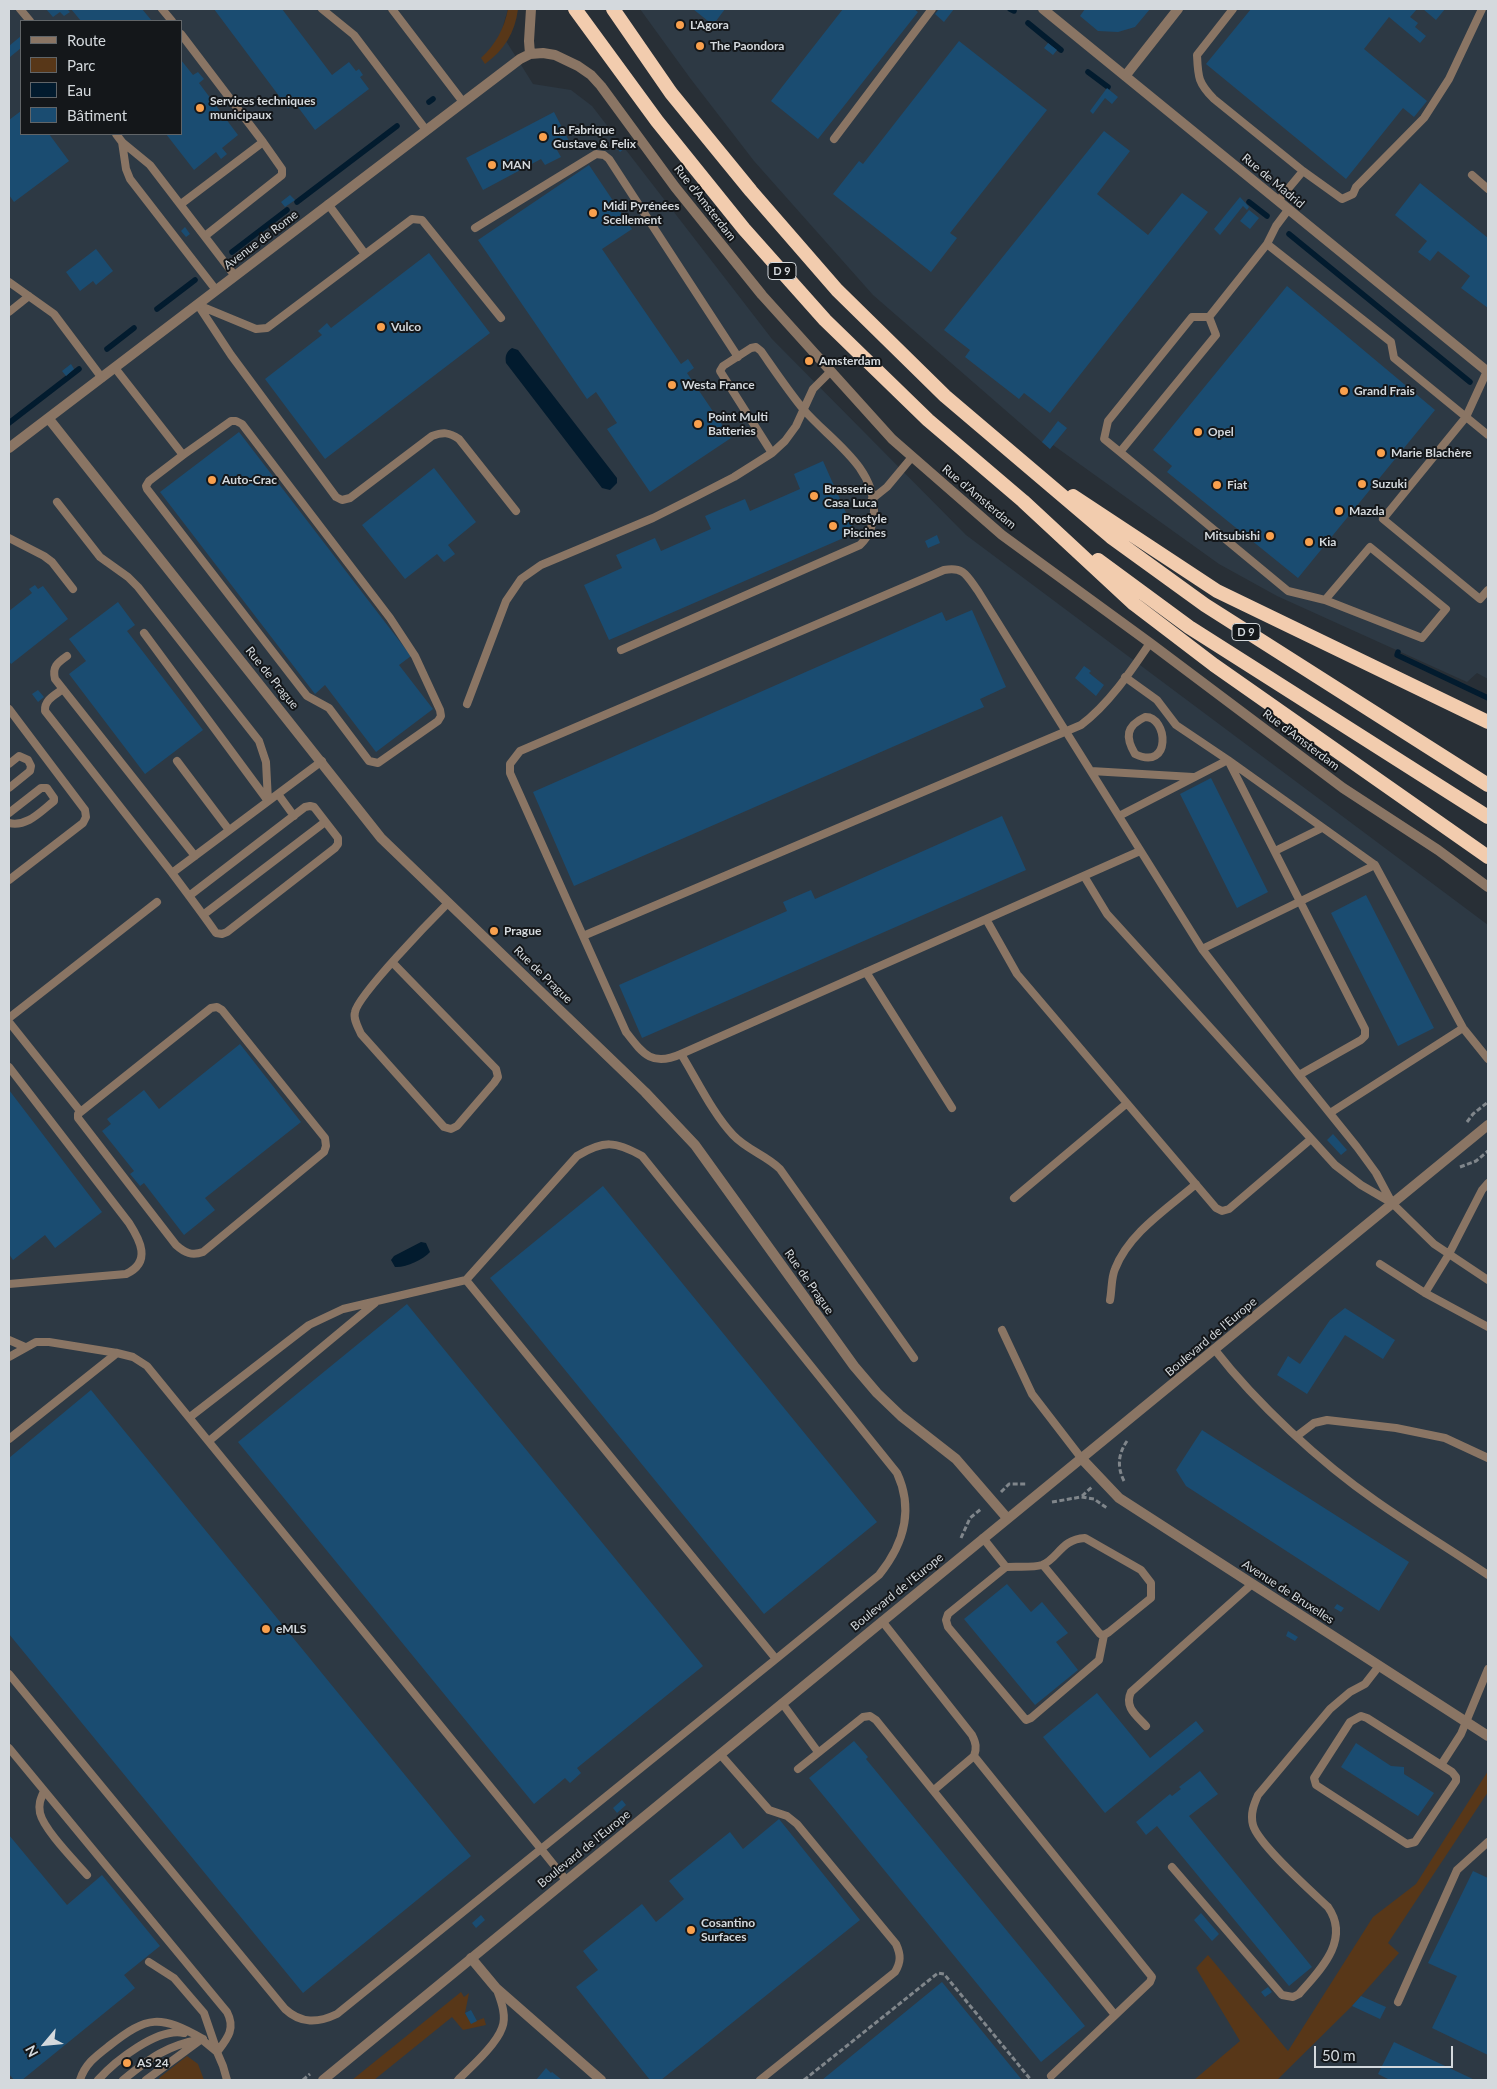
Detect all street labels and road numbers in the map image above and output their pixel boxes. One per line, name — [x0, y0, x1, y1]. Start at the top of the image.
street label: Rue de Madrid — [1239, 151, 1307, 211]
street label: Rue d'Amsterdam — [671, 162, 739, 244]
street label: Avenue de Rome — [221, 207, 301, 273]
road number: D 9 — [768, 262, 796, 280]
street label: Rue d'Amsterdam — [939, 462, 1019, 532]
road number: D 9 — [1232, 624, 1260, 640]
street label: Rue de Prague — [242, 644, 302, 712]
street label: Rue d'Amsterdam — [1260, 706, 1342, 774]
street label: Rue de Prague — [511, 943, 575, 1007]
street label: Rue de Prague — [781, 1247, 837, 1317]
street label: Boulevard de l'Europe — [1162, 1295, 1260, 1379]
street label: Boulevard de l'Europe — [848, 1550, 946, 1634]
street label: Avenue de Bruxelles — [1239, 1557, 1337, 1627]
street label: Boulevard de l'Europe — [535, 1807, 633, 1891]

